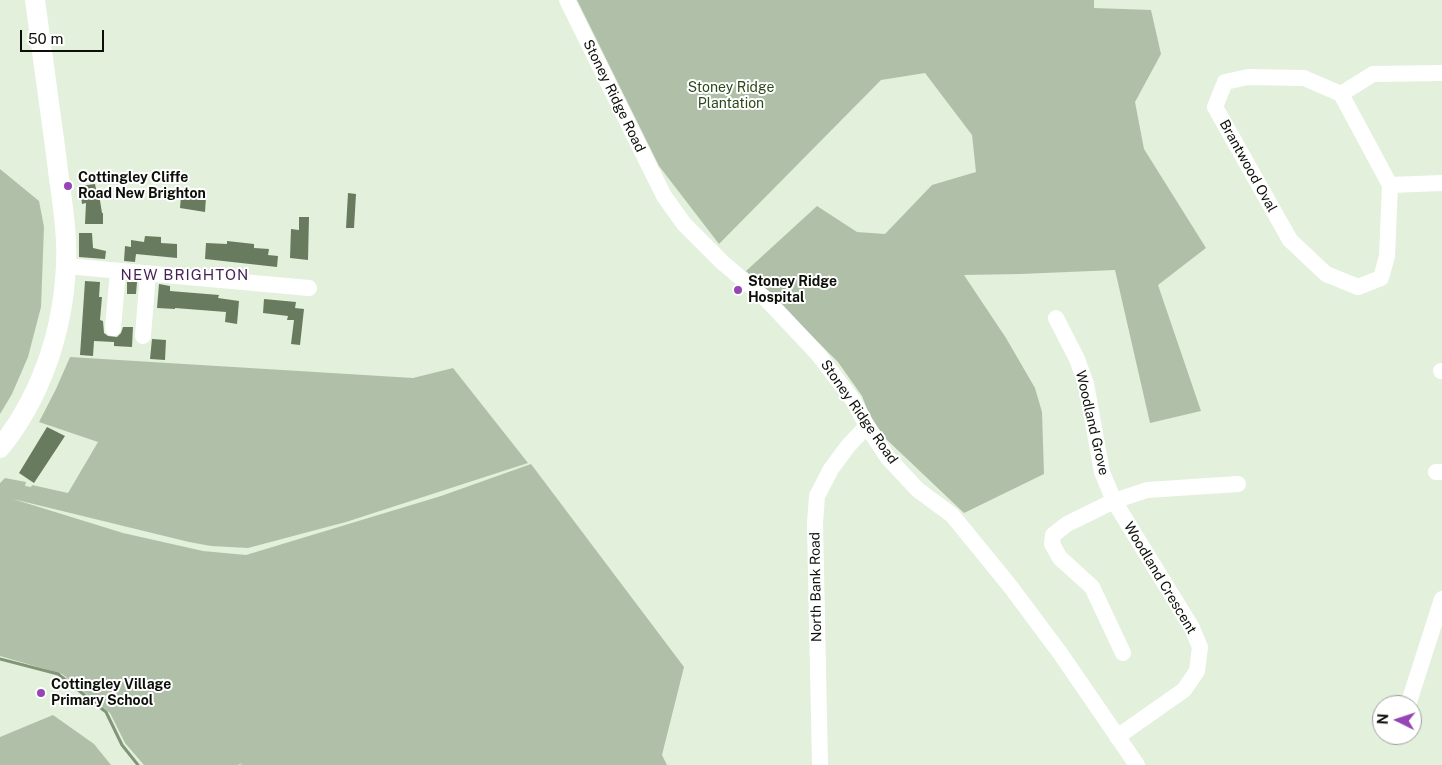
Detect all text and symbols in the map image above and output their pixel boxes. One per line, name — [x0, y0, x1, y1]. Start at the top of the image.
scale bar — [22, 20, 106, 52]
text: 50 m — [28, 30, 63, 47]
street label: Stoney Ridge Road — [579, 37, 649, 155]
park label: Stoney Ridge Plantation — [688, 80, 774, 112]
street label: Brantwood Oval — [1216, 117, 1280, 215]
place label: Cottingley Cliffe Road New Brighton — [78, 170, 206, 202]
marker: Cottingley Cliffe Road New Brighton — [62, 180, 74, 192]
district label: NEW BRIGHTON — [119, 266, 251, 284]
place label: Stoney Ridge Hospital — [748, 274, 837, 306]
marker: Stoney Ridge Hospital — [732, 284, 744, 296]
street label: Stoney Ridge Road — [817, 357, 901, 467]
street label: Woodland Grove — [1072, 369, 1112, 477]
street label: Woodland Crescent — [1120, 519, 1200, 637]
street label: North Bank Road — [807, 532, 825, 642]
place label: Cottingley Village Primary School — [51, 677, 171, 710]
marker: Cottingley Village Primary School — [35, 687, 47, 699]
north arrow — [1372, 695, 1422, 745]
text: N — [1375, 713, 1391, 725]

